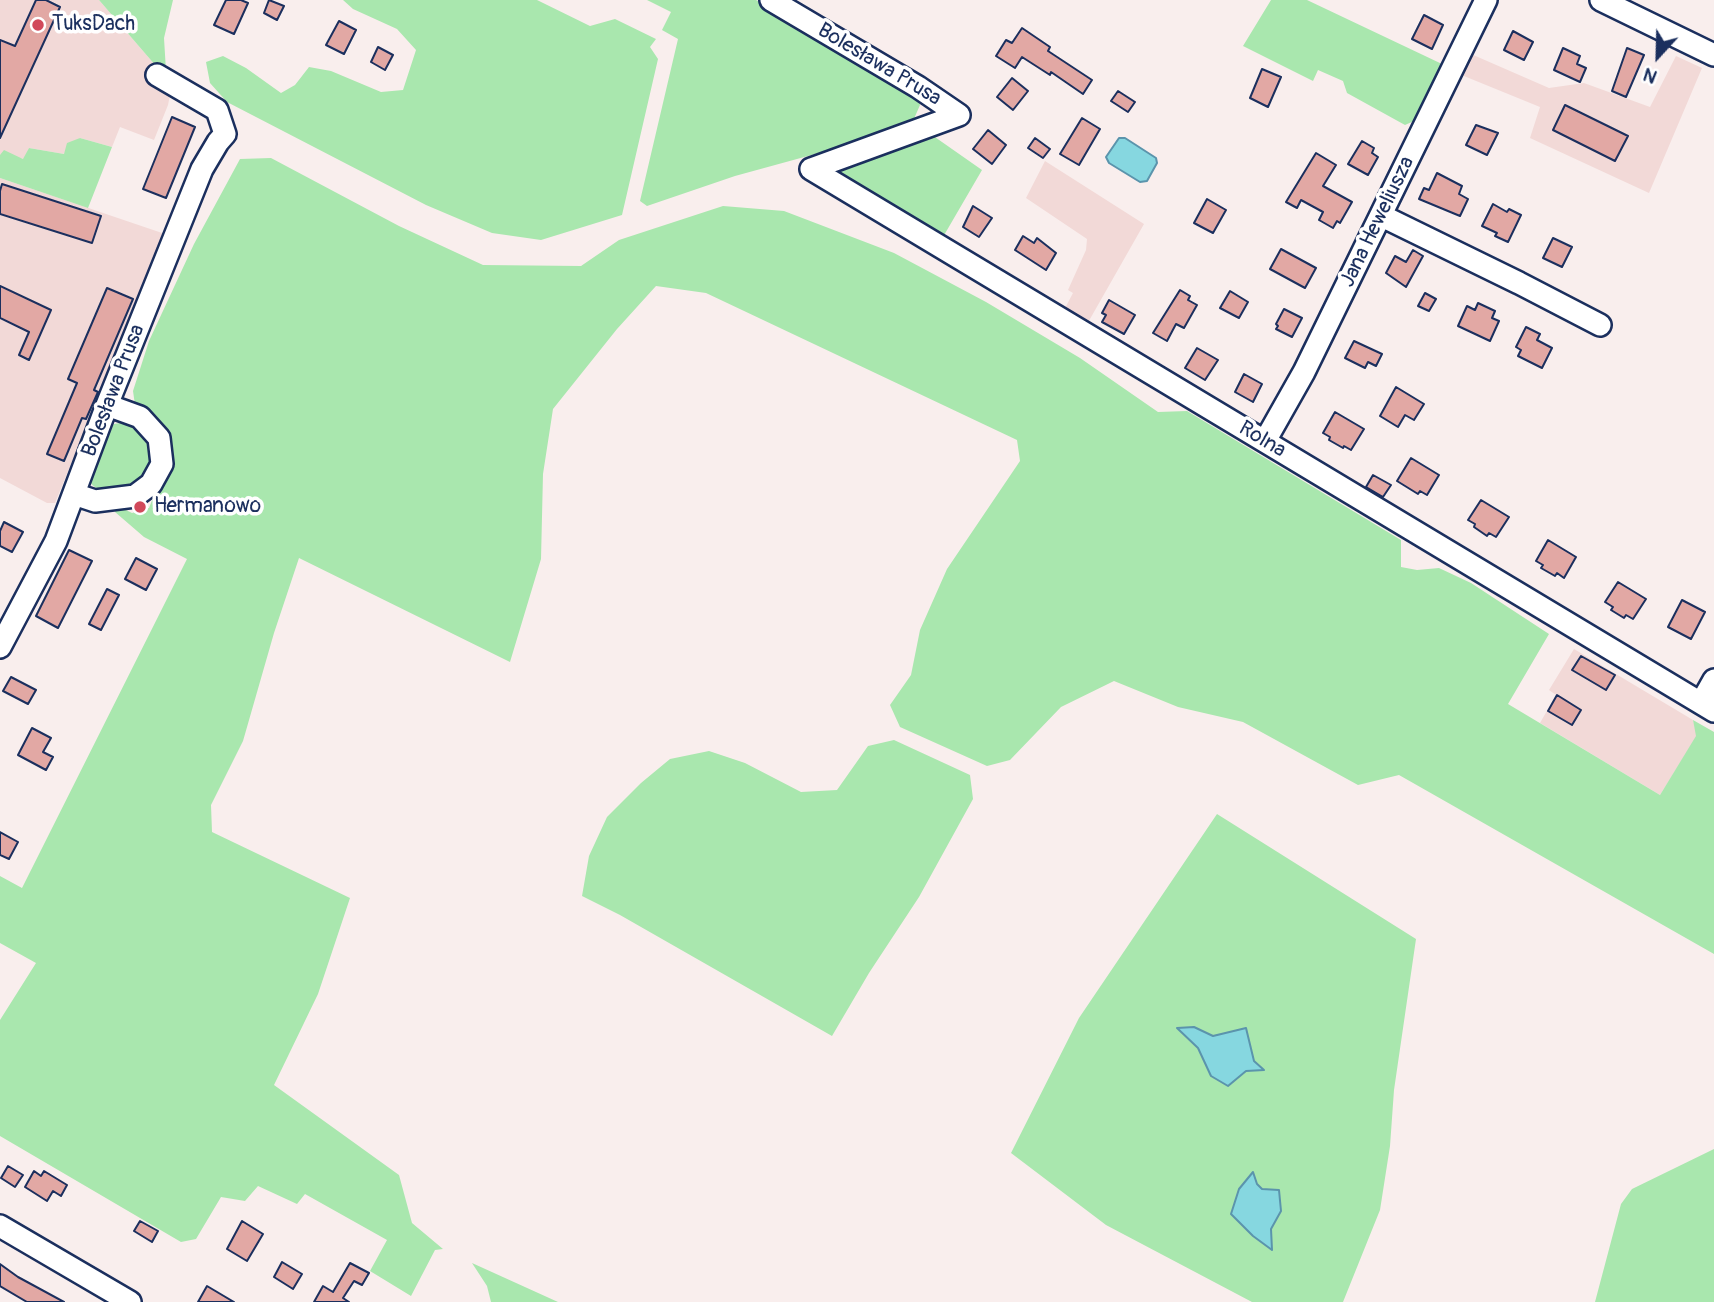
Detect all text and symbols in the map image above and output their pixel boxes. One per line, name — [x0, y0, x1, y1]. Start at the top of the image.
place label: TuksDach — [52, 12, 135, 38]
marker: TuksDach — [30, 17, 46, 33]
street label: Bolesława Prusa — [813, 18, 945, 112]
north arrow — [1623, 21, 1693, 91]
text: N — [1640, 62, 1661, 89]
street label: Jana Heweliusza — [1336, 153, 1420, 291]
street label: Bolesława Prusa — [77, 321, 151, 461]
street label: Rolna — [1234, 416, 1290, 464]
place label: Hermanowo — [154, 494, 261, 520]
marker: Hermanowo — [132, 499, 148, 515]

